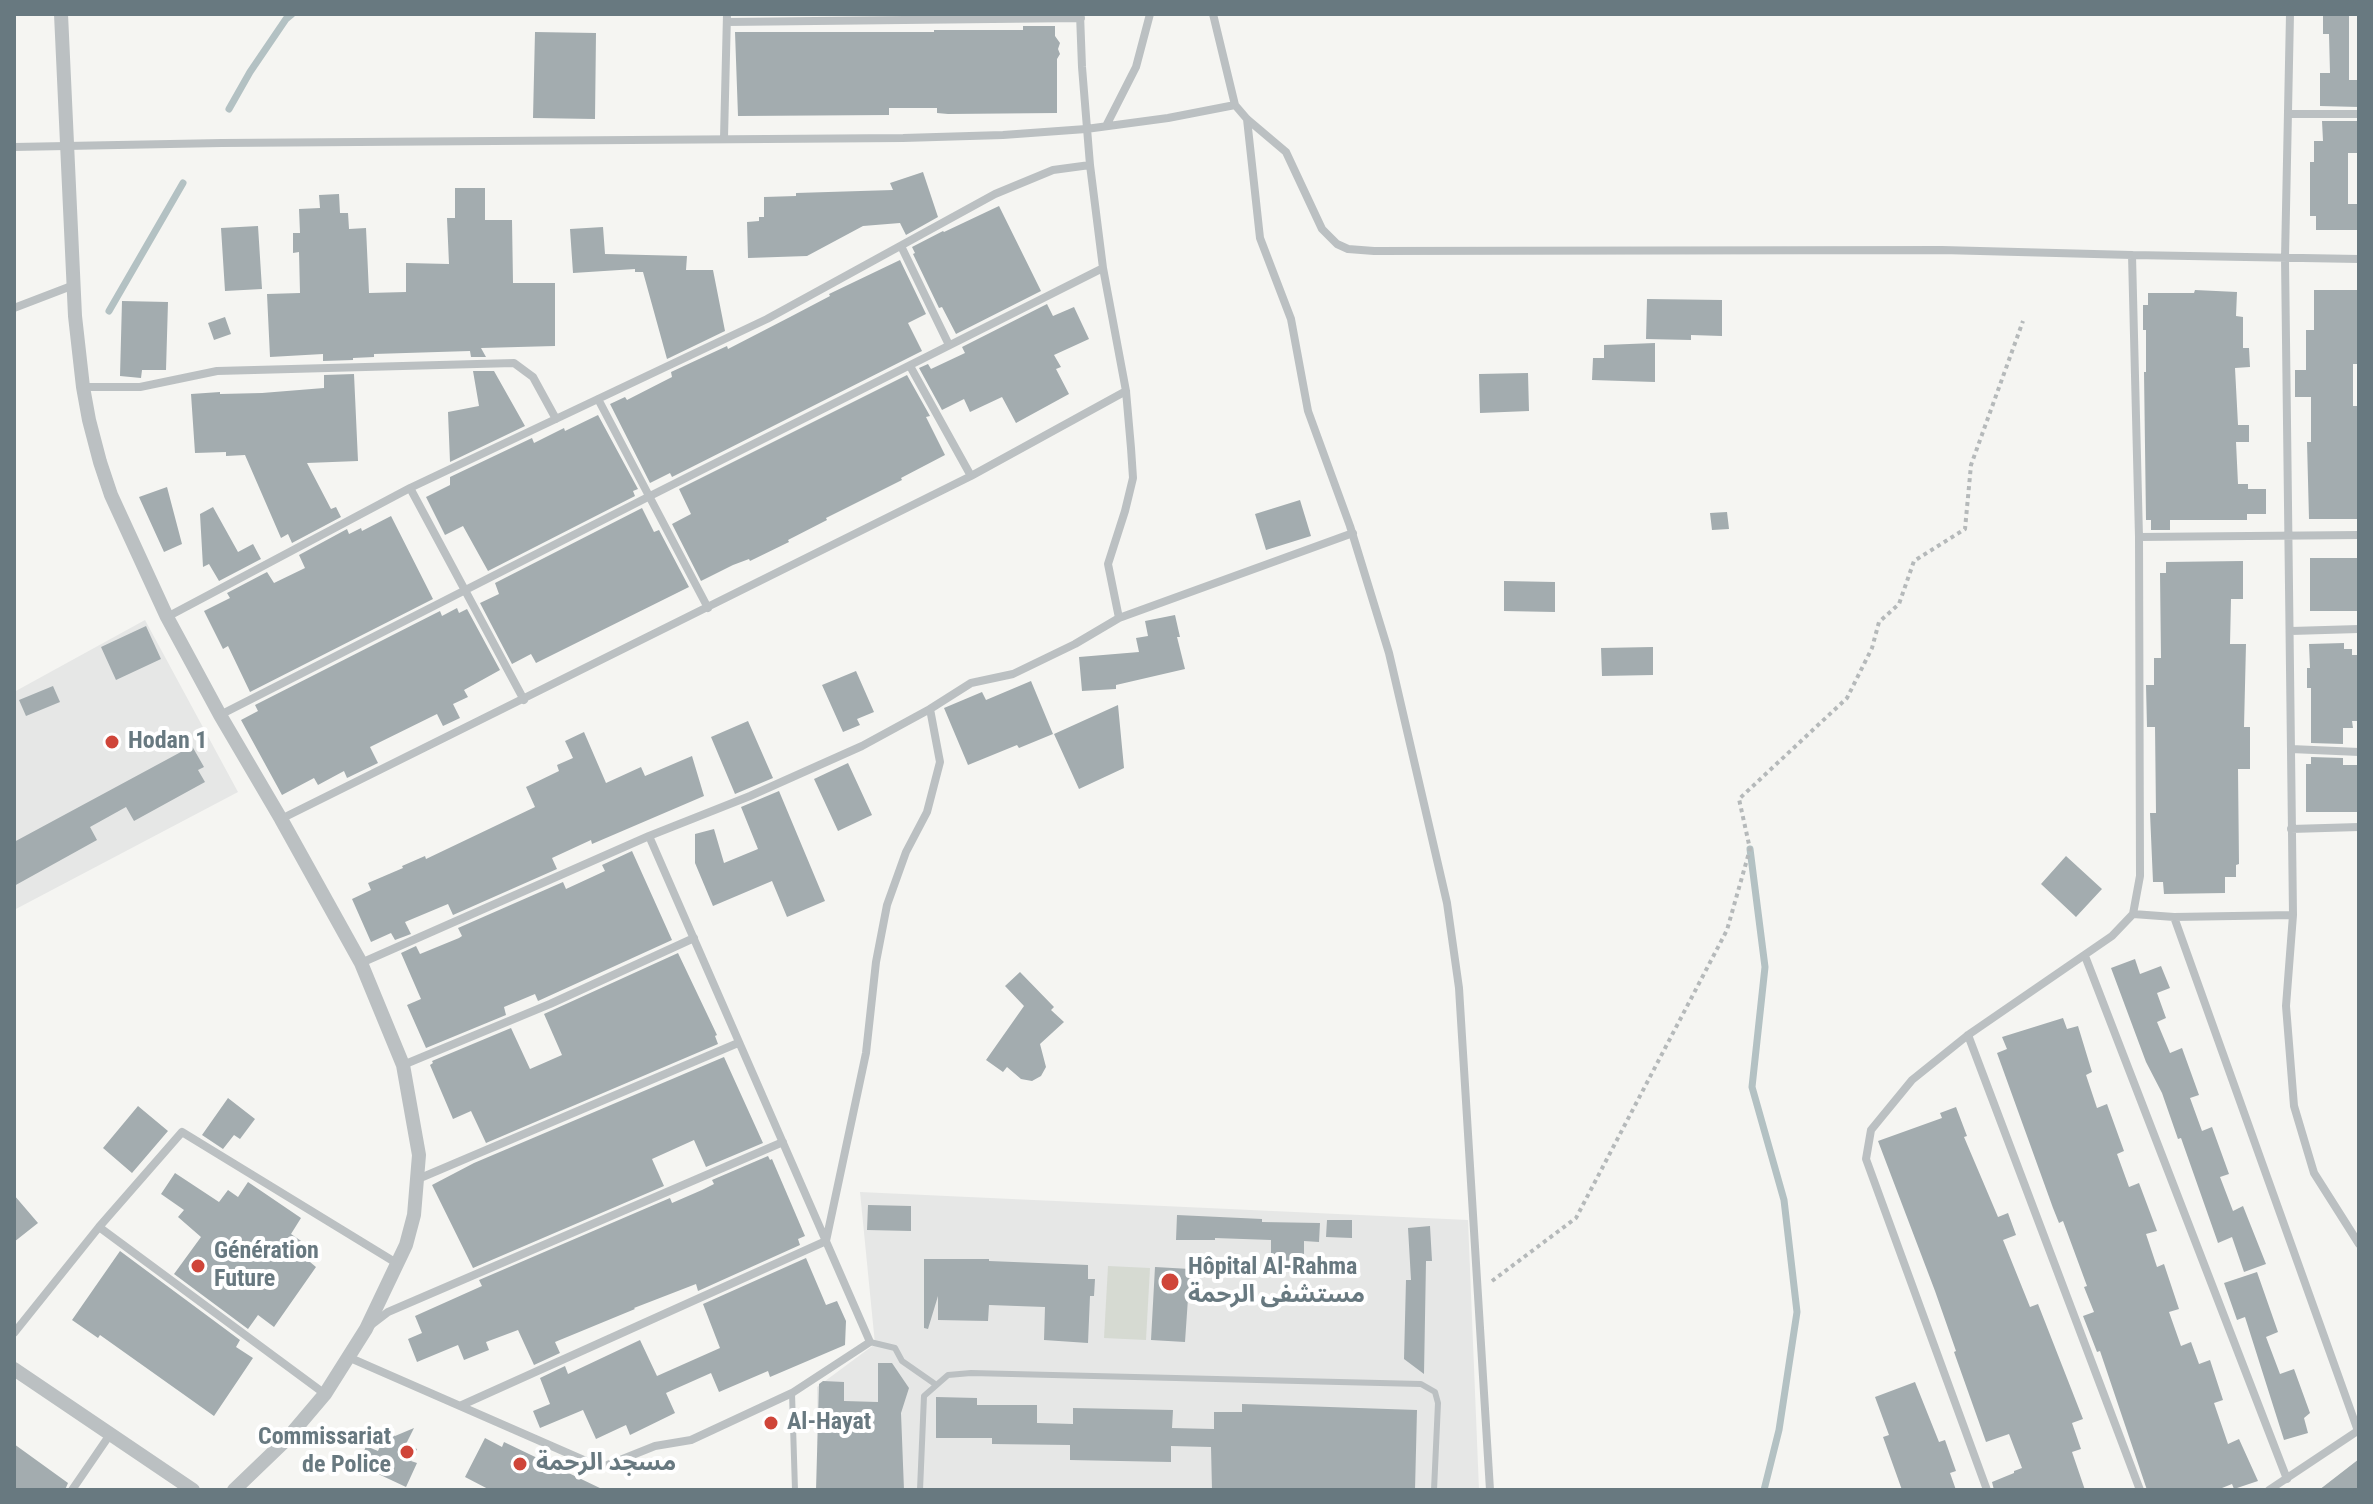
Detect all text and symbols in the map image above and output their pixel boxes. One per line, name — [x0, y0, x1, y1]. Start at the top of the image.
place label: Hodan 1 — [128, 728, 207, 756]
marker: Hodan 1 — [103, 733, 121, 751]
place label: Génération Future — [214, 1238, 319, 1294]
place label: Hôpital Al-Rahma مستشفى الرحمة — [1188, 1254, 1365, 1310]
marker: Génération Future — [189, 1257, 207, 1275]
marker: Hôpital Al-Rahma مستشفى الرحمة — [1159, 1271, 1181, 1293]
place label: Al-Hayat — [787, 1409, 871, 1437]
marker: Al-Hayat — [762, 1414, 780, 1432]
place label: Commissariat de Police — [258, 1424, 391, 1480]
marker: Commissariat de Police — [398, 1443, 416, 1461]
place label: مسجد الرحمة — [536, 1450, 676, 1478]
marker: مسجد الرحمة — [511, 1455, 529, 1473]

